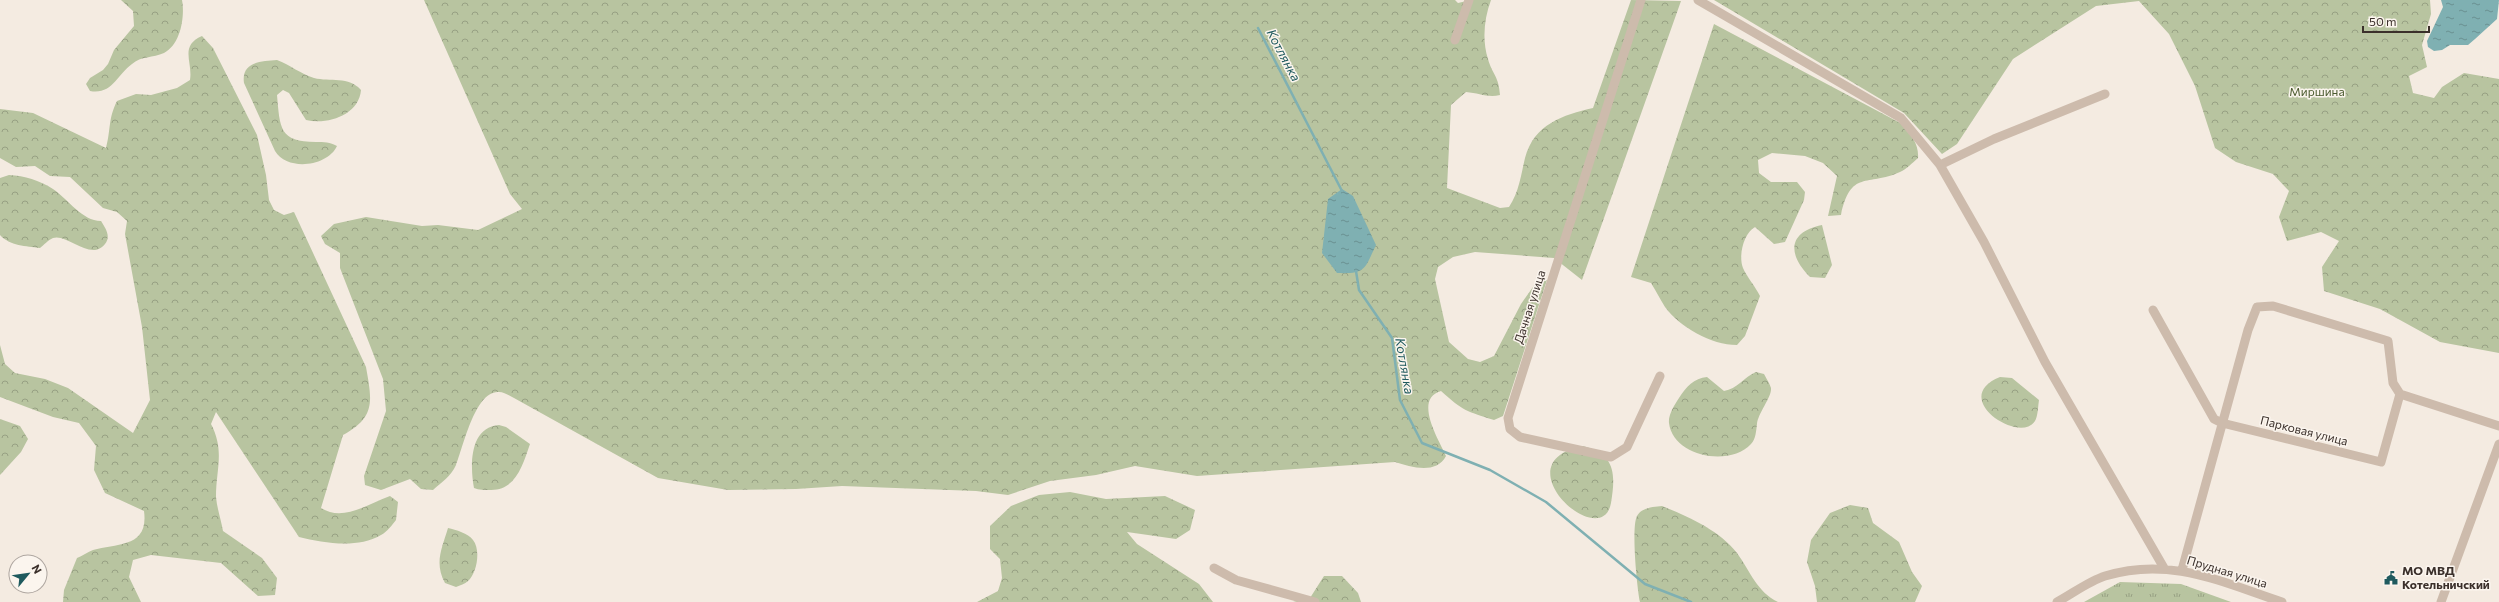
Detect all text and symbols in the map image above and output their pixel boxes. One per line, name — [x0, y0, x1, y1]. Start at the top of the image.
scale bar — [2363, 8, 2429, 34]
text: 50 m — [2369, 14, 2397, 28]
water label: Котлянка — [1264, 26, 1305, 84]
park label: Миршина — [2289, 84, 2345, 98]
street label: Дачная улица — [1511, 268, 1548, 345]
water label: Котлянка — [1392, 337, 1418, 396]
street label: Парковая улица — [2259, 412, 2349, 448]
street label: Прудная улица — [2185, 552, 2269, 590]
north arrow — [8, 554, 48, 594]
text: N — [29, 562, 45, 576]
place label: МО МВД Котельничский — [2402, 563, 2490, 591]
public building icon: МО МВД Котельничский — [2383, 570, 2399, 586]

